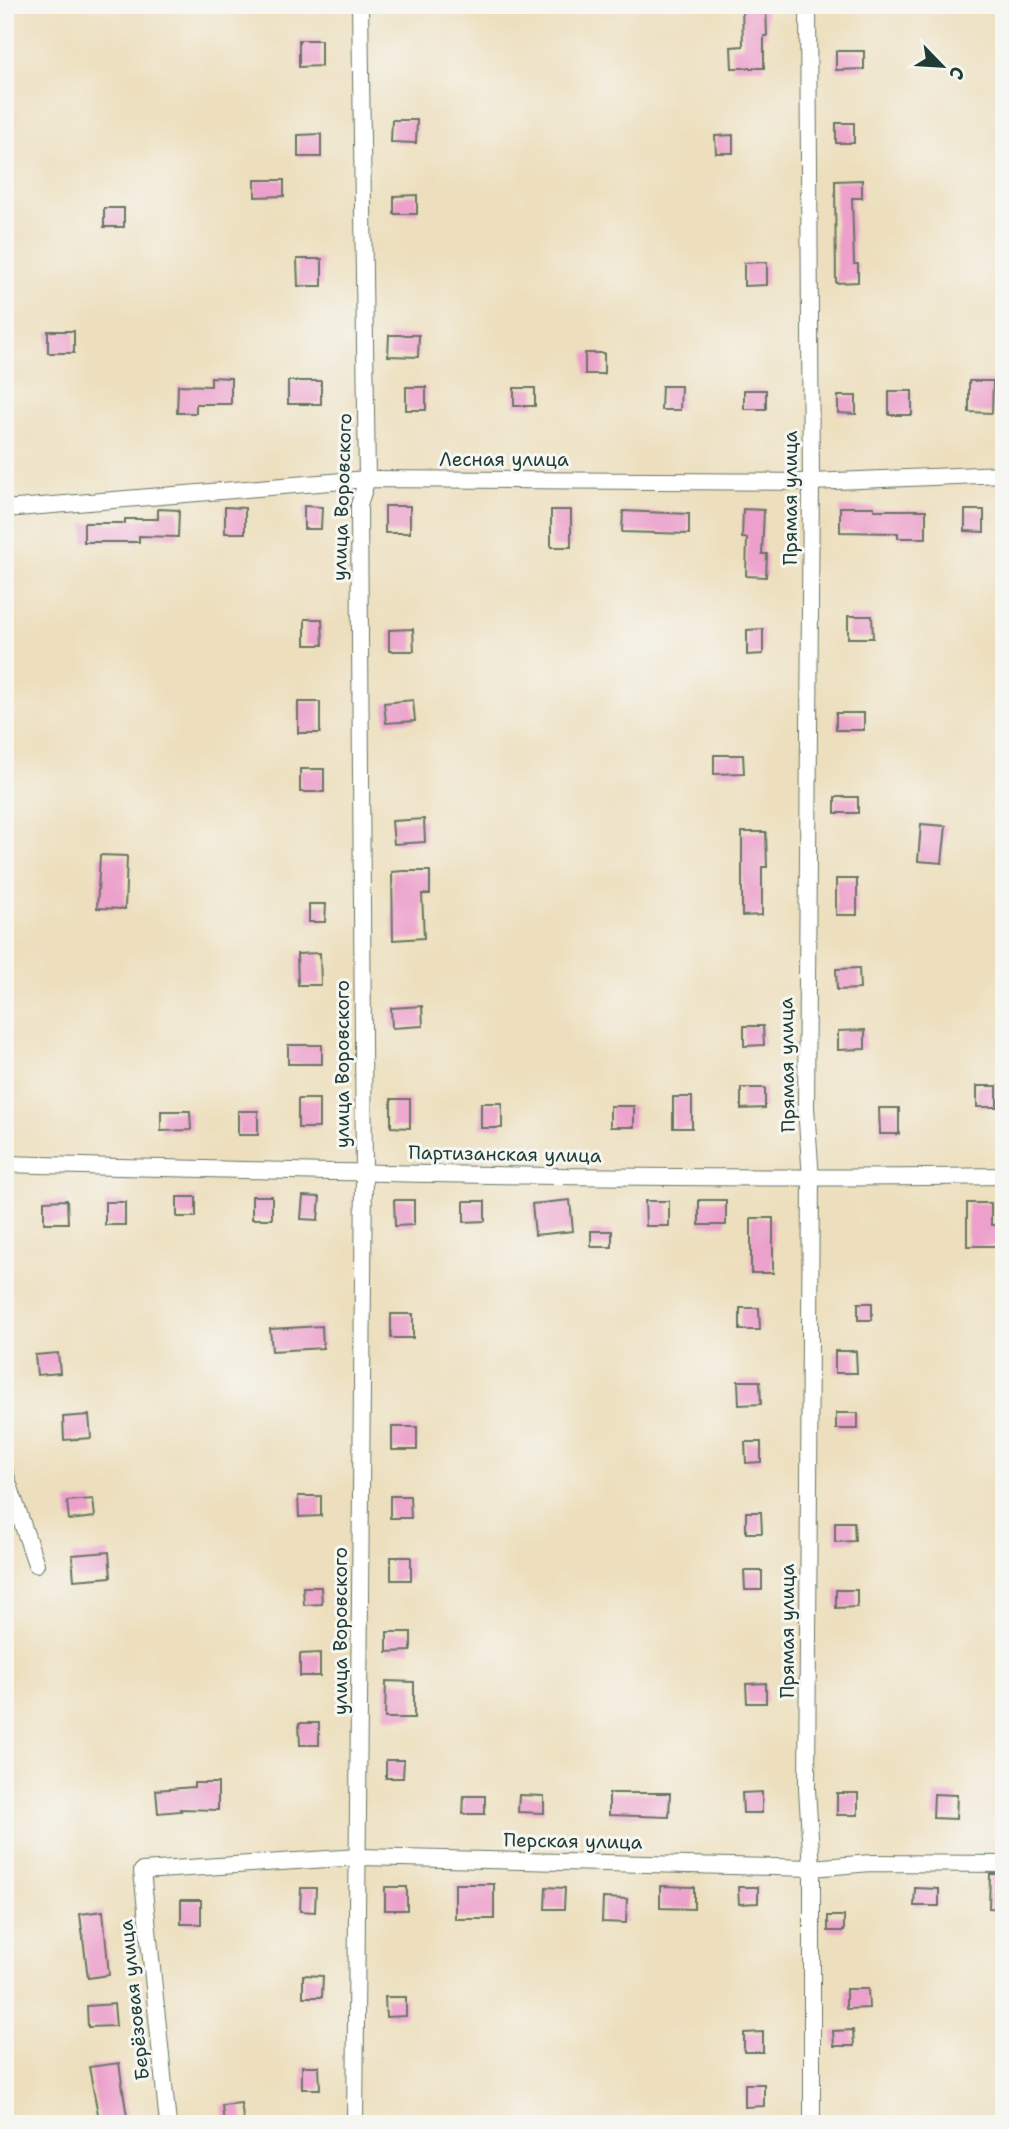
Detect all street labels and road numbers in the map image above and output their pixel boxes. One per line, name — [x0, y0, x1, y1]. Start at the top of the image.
street label: улица Воровского — [327, 413, 357, 581]
street label: Прямая улица — [778, 430, 803, 565]
street label: Лесная улица — [439, 447, 569, 472]
street label: улица Воровского — [330, 980, 355, 1148]
street label: Прямая улица — [773, 997, 801, 1133]
street label: Партизанская улица — [408, 1140, 602, 1168]
street label: улица Воровского — [328, 1547, 353, 1715]
street label: Прямая улица — [775, 1563, 800, 1698]
street label: Перская улица — [503, 1827, 643, 1855]
street label: Берёзовая улица — [113, 1918, 155, 2082]

